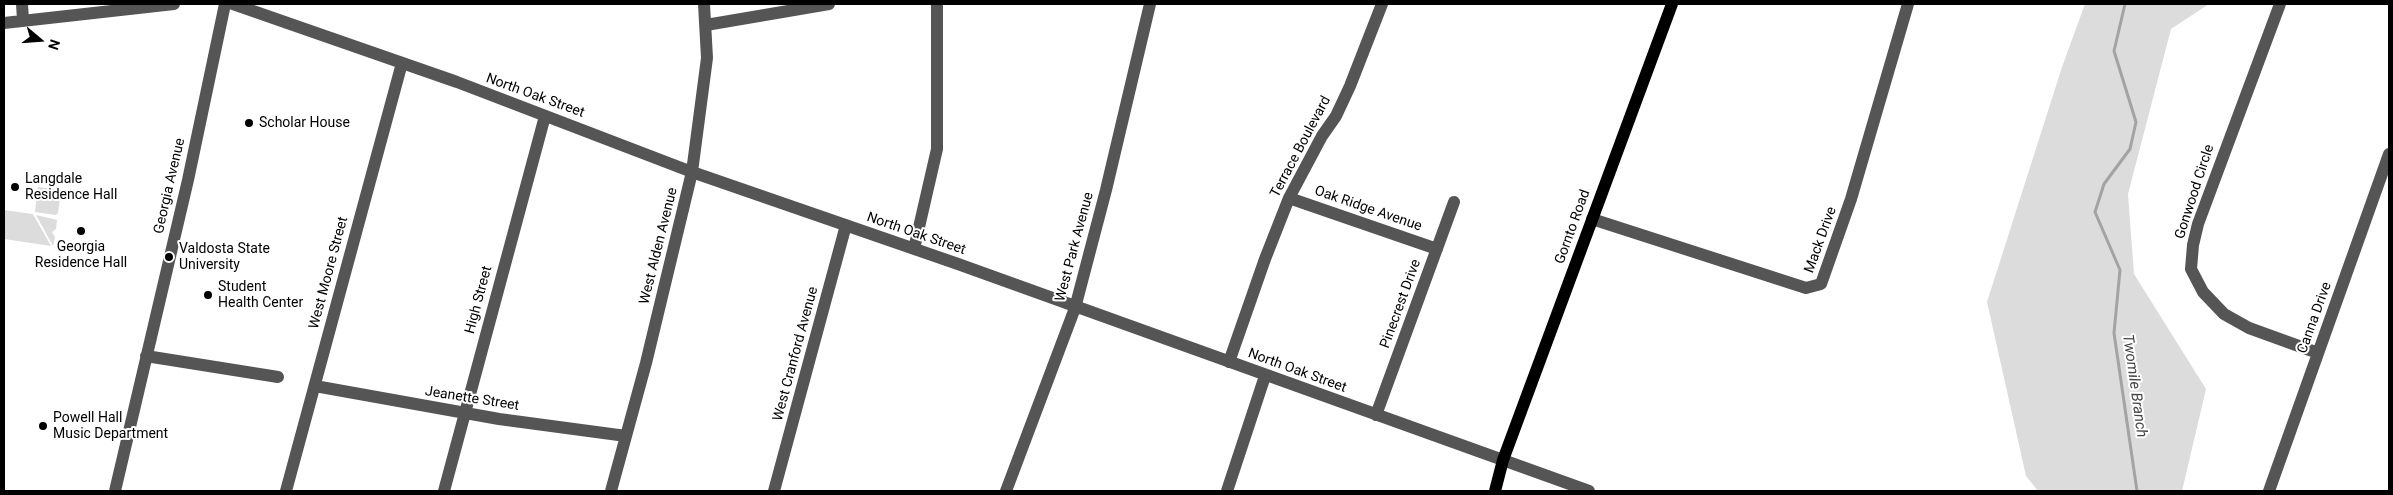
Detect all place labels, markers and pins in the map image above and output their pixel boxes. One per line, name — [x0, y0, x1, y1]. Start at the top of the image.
place label: Scholar House — [259, 115, 350, 131]
marker: Scholar House — [243, 117, 255, 129]
place label: Langdale Residence Hall — [25, 171, 117, 203]
marker: Langdale Residence Hall — [9, 181, 21, 193]
marker: Georgia Residence Hall — [75, 225, 87, 237]
place label: Georgia Residence Hall — [35, 239, 127, 272]
place label: Valdosta State University — [179, 241, 270, 274]
marker: Valdosta State University — [163, 251, 175, 263]
place label: Student Health Center — [218, 279, 303, 312]
marker: Student Health Center — [202, 289, 214, 301]
place label: Powell Hall Music Department — [53, 410, 168, 442]
marker: Powell Hall Music Department — [37, 420, 49, 432]

